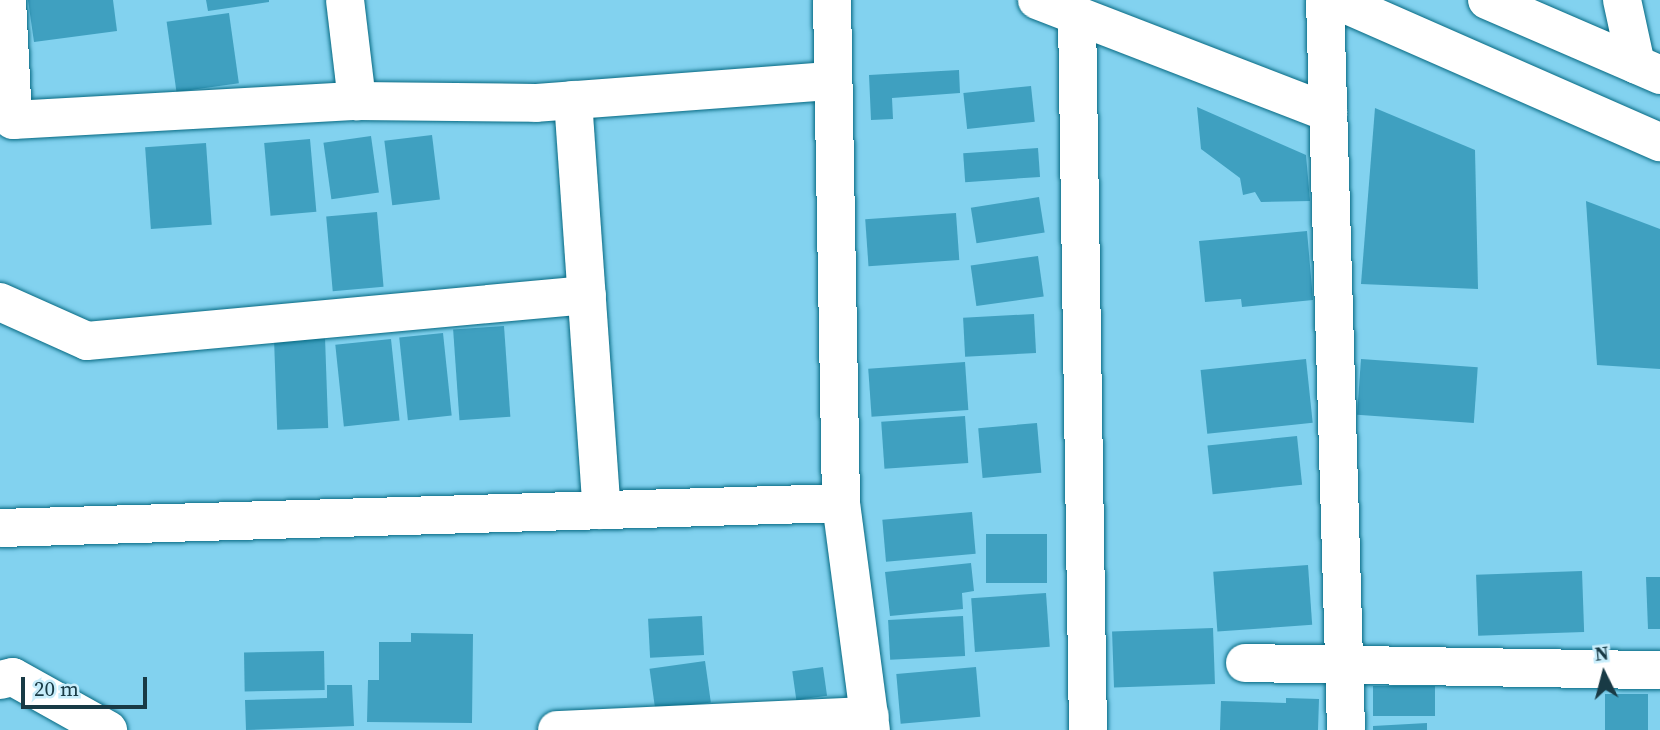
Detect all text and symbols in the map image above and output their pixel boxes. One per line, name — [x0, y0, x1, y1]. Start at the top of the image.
north arrow — [1569, 639, 1639, 709]
text: N — [1594, 639, 1610, 667]
scale bar — [24, 664, 150, 708]
text: 20 m — [34, 674, 79, 703]

